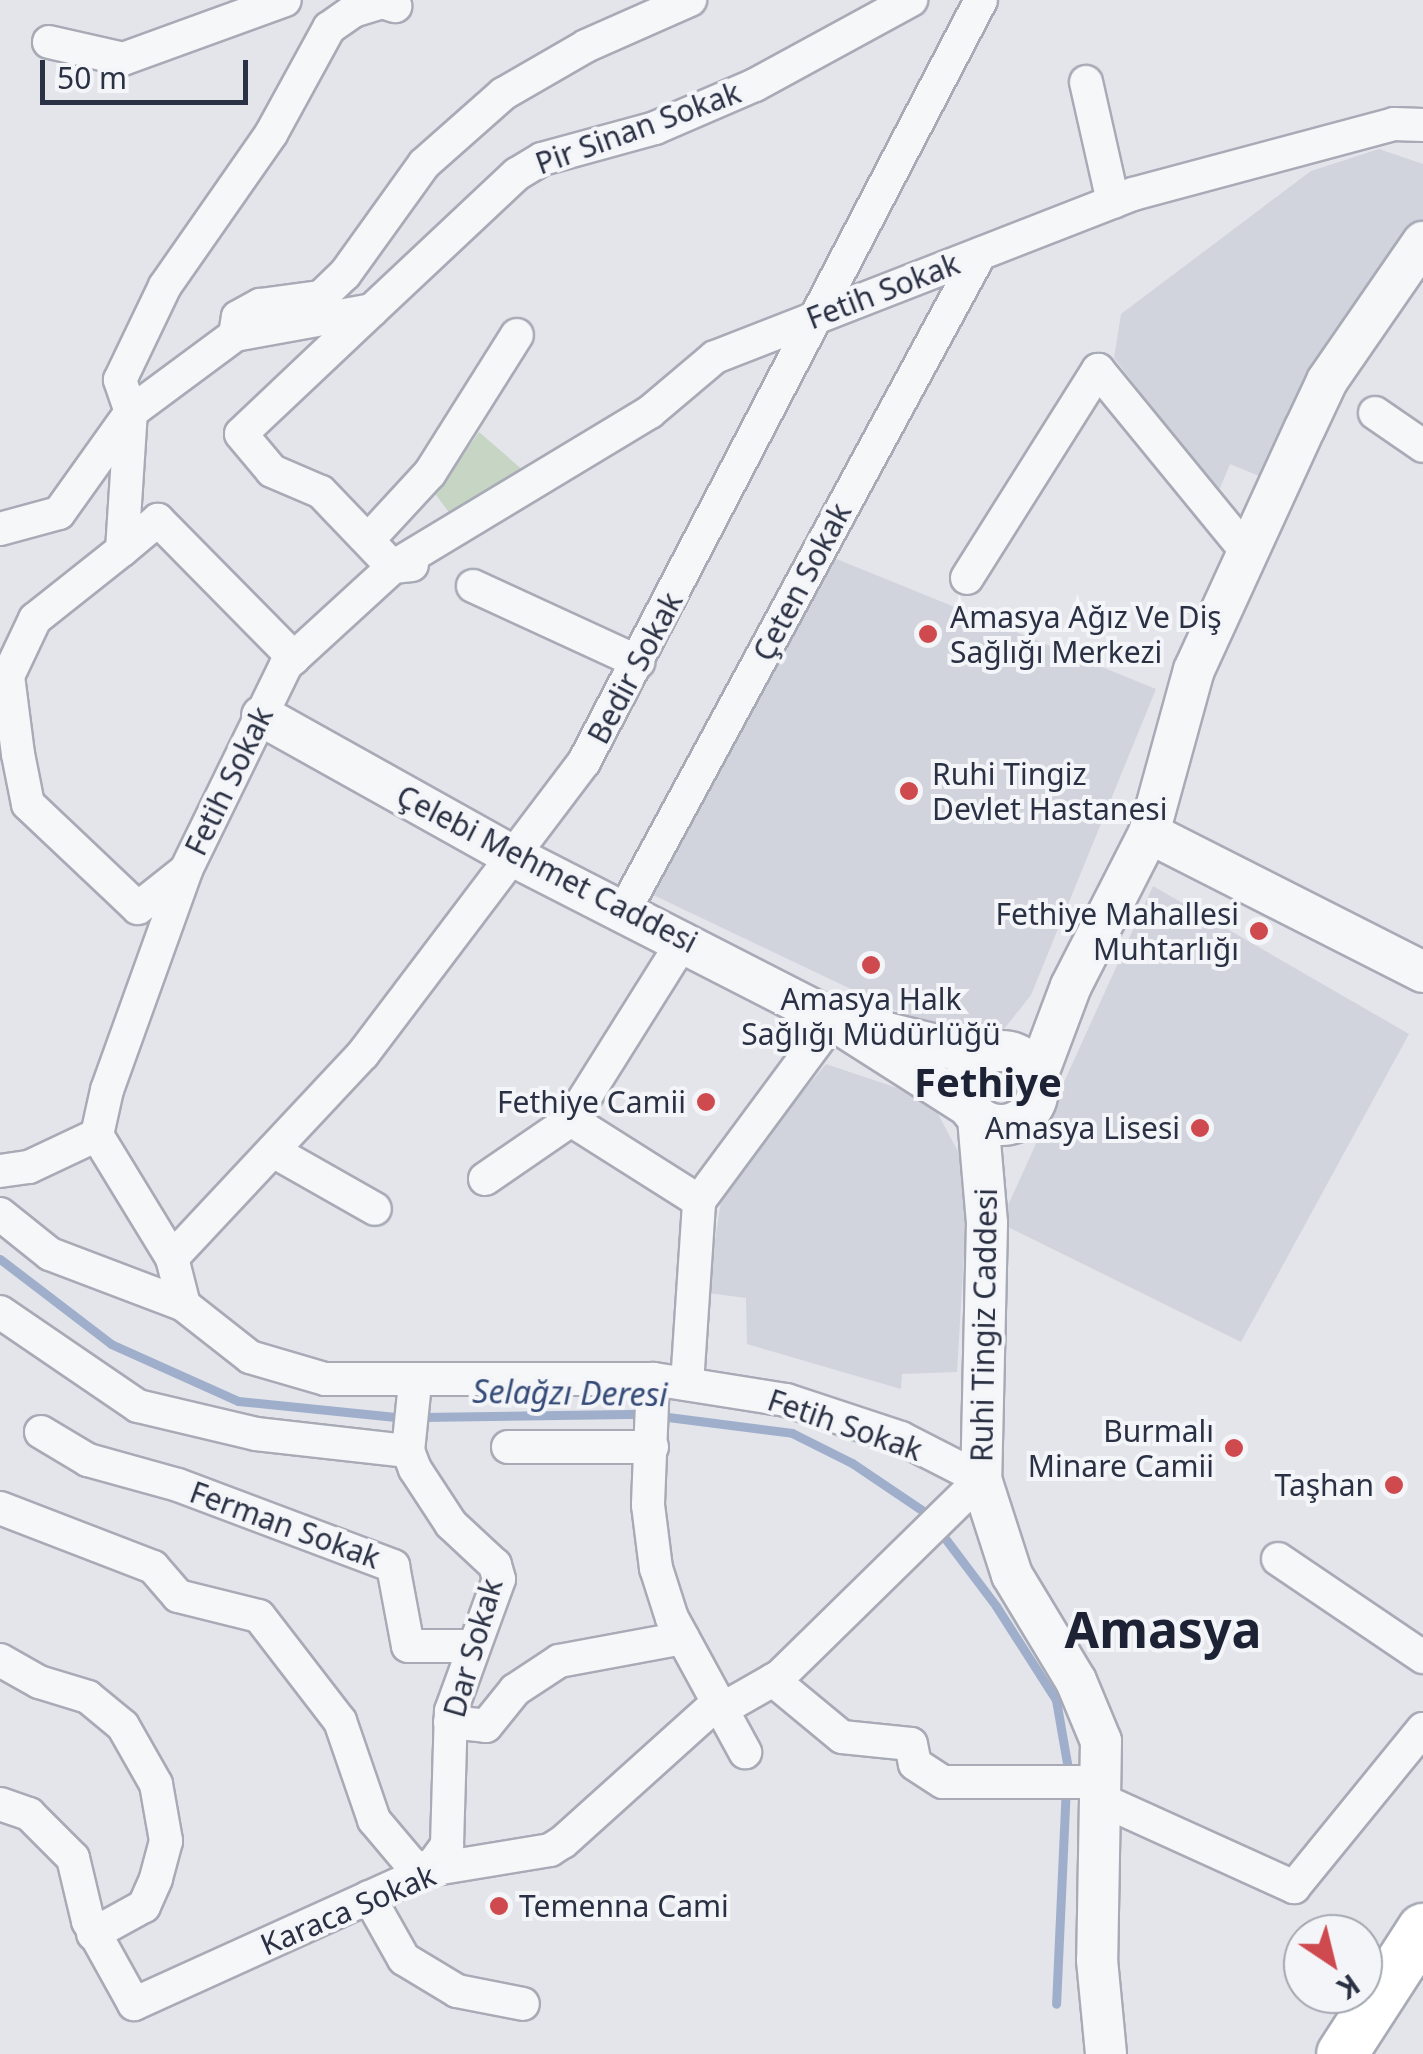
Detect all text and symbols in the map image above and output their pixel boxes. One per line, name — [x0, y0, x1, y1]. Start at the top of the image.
scale bar — [45, 40, 252, 102]
text: 50 m — [57, 57, 127, 98]
street label: Pir Sinan Sokak — [531, 74, 745, 182]
street label: Fetih Sokak — [801, 245, 965, 337]
street label: Çeten Sokak — [745, 497, 859, 667]
street label: Bedir Sokak — [580, 586, 690, 750]
place label: Amasya Ağız Ve Diş Sağlığı Merkezi — [950, 599, 1222, 670]
marker: Amasya Ağız Ve Diş Sağlığı Merkezi — [915, 621, 941, 647]
street label: Fetih Sokak — [178, 701, 280, 861]
place label: Ruhi Tingiz Devlet Hastanesi — [932, 756, 1167, 826]
street label: Çelebi Mehmet Caddesi — [391, 777, 703, 961]
marker: Ruhi Tingiz Devlet Hastanesi — [896, 778, 922, 804]
place label: Fethiye Mahallesi Muhtarlığı — [995, 896, 1239, 966]
marker: Fethiye Mahallesi Muhtarlığı — [1248, 920, 1270, 942]
marker: Amasya Halk Sağlığı Müdürlüğü — [860, 954, 882, 976]
place label: Amasya Halk Sağlığı Müdürlüğü — [741, 981, 1001, 1052]
district label: Fethiye — [914, 1058, 1062, 1106]
place label: Fethiye Camii — [497, 1084, 686, 1120]
marker: Fethiye Camii — [695, 1091, 717, 1113]
place label: Amasya Lisesi — [985, 1110, 1180, 1146]
marker: Amasya Lisesi — [1189, 1117, 1211, 1139]
street label: Ruhi Tingiz Caddesi — [964, 1188, 1004, 1462]
water label: Selağzı Deresi — [472, 1372, 668, 1414]
street label: Fetih Sokak — [763, 1382, 927, 1468]
place label: Burmalı Minare Camii — [1028, 1413, 1214, 1484]
marker: Burmalı Minare Camii — [1223, 1437, 1245, 1459]
place label: Taşhan — [1275, 1467, 1374, 1503]
street label: Ferman Sokak — [185, 1474, 385, 1576]
marker: Taşhan — [1383, 1474, 1405, 1496]
street label: Dar Sokak — [436, 1575, 510, 1721]
district label: Amasya — [1065, 1600, 1261, 1660]
street label: Karaca Sokak — [255, 1857, 441, 1963]
place label: Temenna Cami — [519, 1888, 729, 1924]
marker: Temenna Cami — [488, 1895, 510, 1917]
north arrow — [1283, 1914, 1383, 2014]
text: K — [1331, 1966, 1368, 2008]

